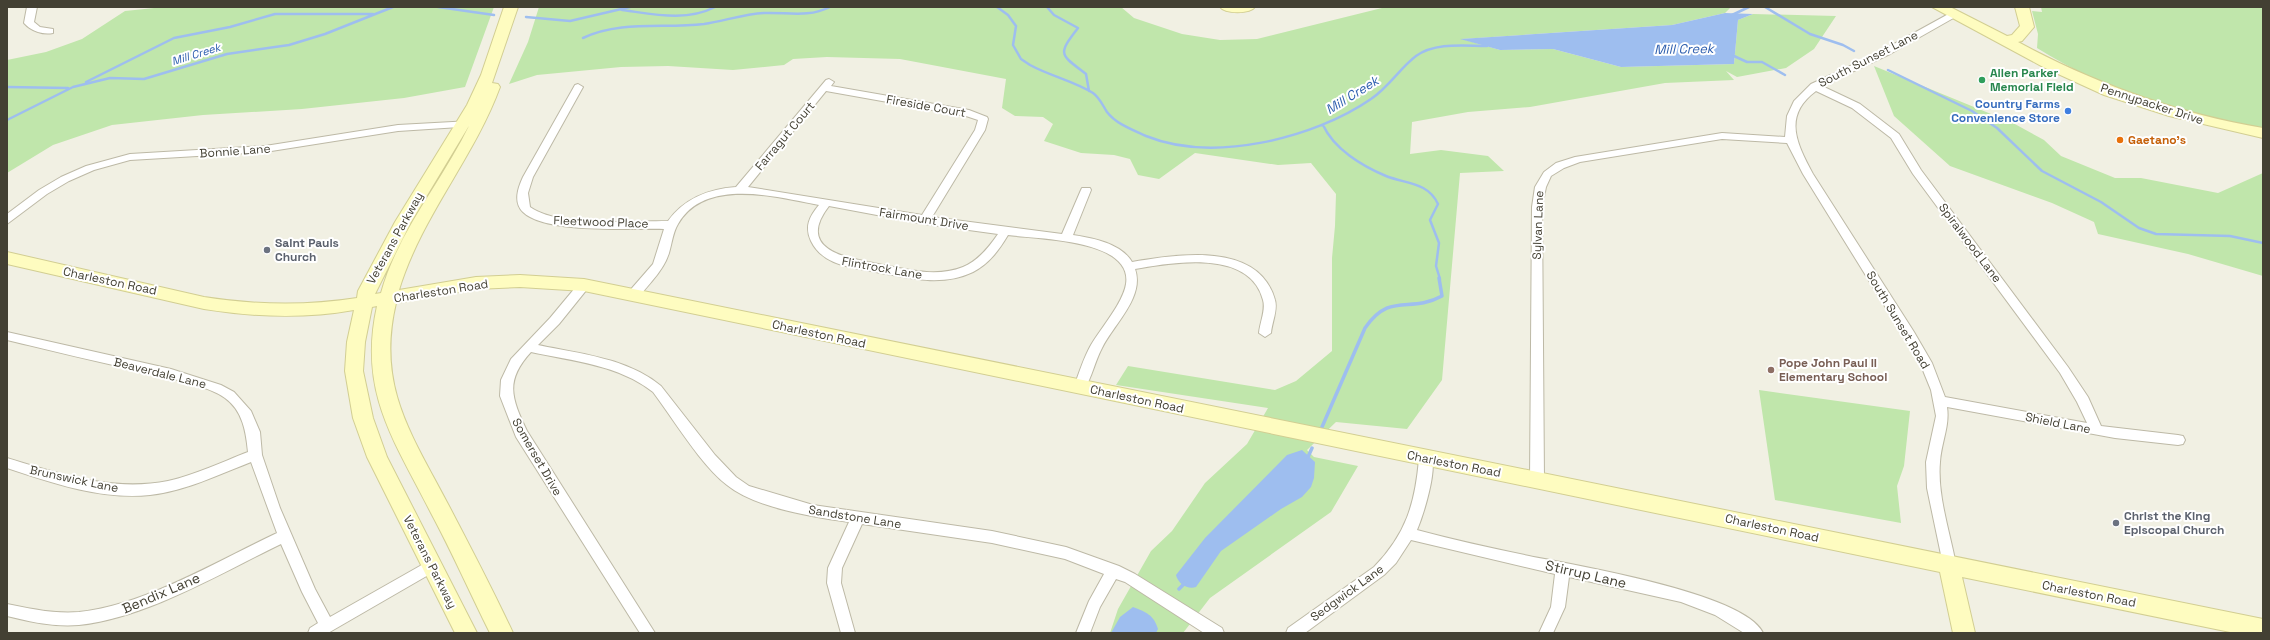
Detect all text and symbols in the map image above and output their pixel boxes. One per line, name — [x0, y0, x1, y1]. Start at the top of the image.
street label: South Sunset Lane — [1815, 27, 1921, 91]
water label: Mill Creek — [170, 40, 223, 68]
water label: Mill Creek — [1654, 40, 1716, 58]
place label: Allen Parker Memorial Field — [1990, 65, 2074, 95]
water label: Mill Creek — [1322, 71, 1383, 118]
marker: Allen Parker Memorial Field — [1977, 75, 1987, 85]
street label: Pennypacker Drive — [2098, 80, 2206, 128]
street label: Fireside Court — [885, 91, 967, 121]
place label: Country Farms Convenience Store — [1951, 96, 2060, 126]
street label: Farragut Court — [752, 98, 818, 174]
marker: Country Farms Convenience Store — [2063, 106, 2073, 116]
place label: Gaetano's — [2128, 132, 2186, 148]
marker: Gaetano's — [2115, 135, 2125, 145]
street label: Bonnie Lane — [199, 141, 271, 161]
street label: Veterans Parkway — [363, 189, 427, 287]
street label: Sylvan Lane — [1529, 190, 1547, 260]
street label: Spiralwood Lane — [1935, 200, 2005, 286]
street label: Fairmount Drive — [878, 204, 970, 234]
street label: Fleetwood Place — [553, 212, 649, 232]
place label: Saint Pauls Church — [275, 235, 339, 265]
marker: Saint Pauls Church — [262, 245, 272, 255]
street label: Flintrock Lane — [841, 253, 923, 283]
street label: Charleston Road — [62, 263, 158, 299]
street label: South Sunset Road — [1862, 268, 1934, 372]
street label: Charleston Road — [393, 276, 489, 306]
street label: Charleston Road — [771, 316, 867, 352]
street label: Beaverdale Lane — [112, 354, 208, 392]
place label: Pope John Paul II Elementary School — [1779, 355, 1887, 385]
marker: Pope John Paul II Elementary School — [1766, 365, 1776, 375]
street label: Charleston Road — [1089, 381, 1185, 417]
street label: Shield Lane — [2024, 409, 2092, 437]
street label: Somerset Drive — [508, 415, 566, 499]
street label: Charleston Road — [1406, 447, 1502, 481]
street label: Brunswick Lane — [28, 462, 120, 496]
street label: Sandstone Lane — [807, 502, 903, 532]
place label: Christ the King Episcopal Church — [2124, 508, 2224, 538]
street label: Charleston Road — [1724, 510, 1820, 546]
street label: Veterans Parkway — [400, 513, 460, 611]
marker: Christ the King Episcopal Church — [2111, 518, 2121, 528]
street label: Stirrup Lane — [1544, 556, 1628, 592]
street label: Sedgwick Lane — [1307, 561, 1387, 625]
street label: Bendix Lane — [119, 568, 203, 618]
street label: Charleston Road — [2041, 577, 2137, 611]

